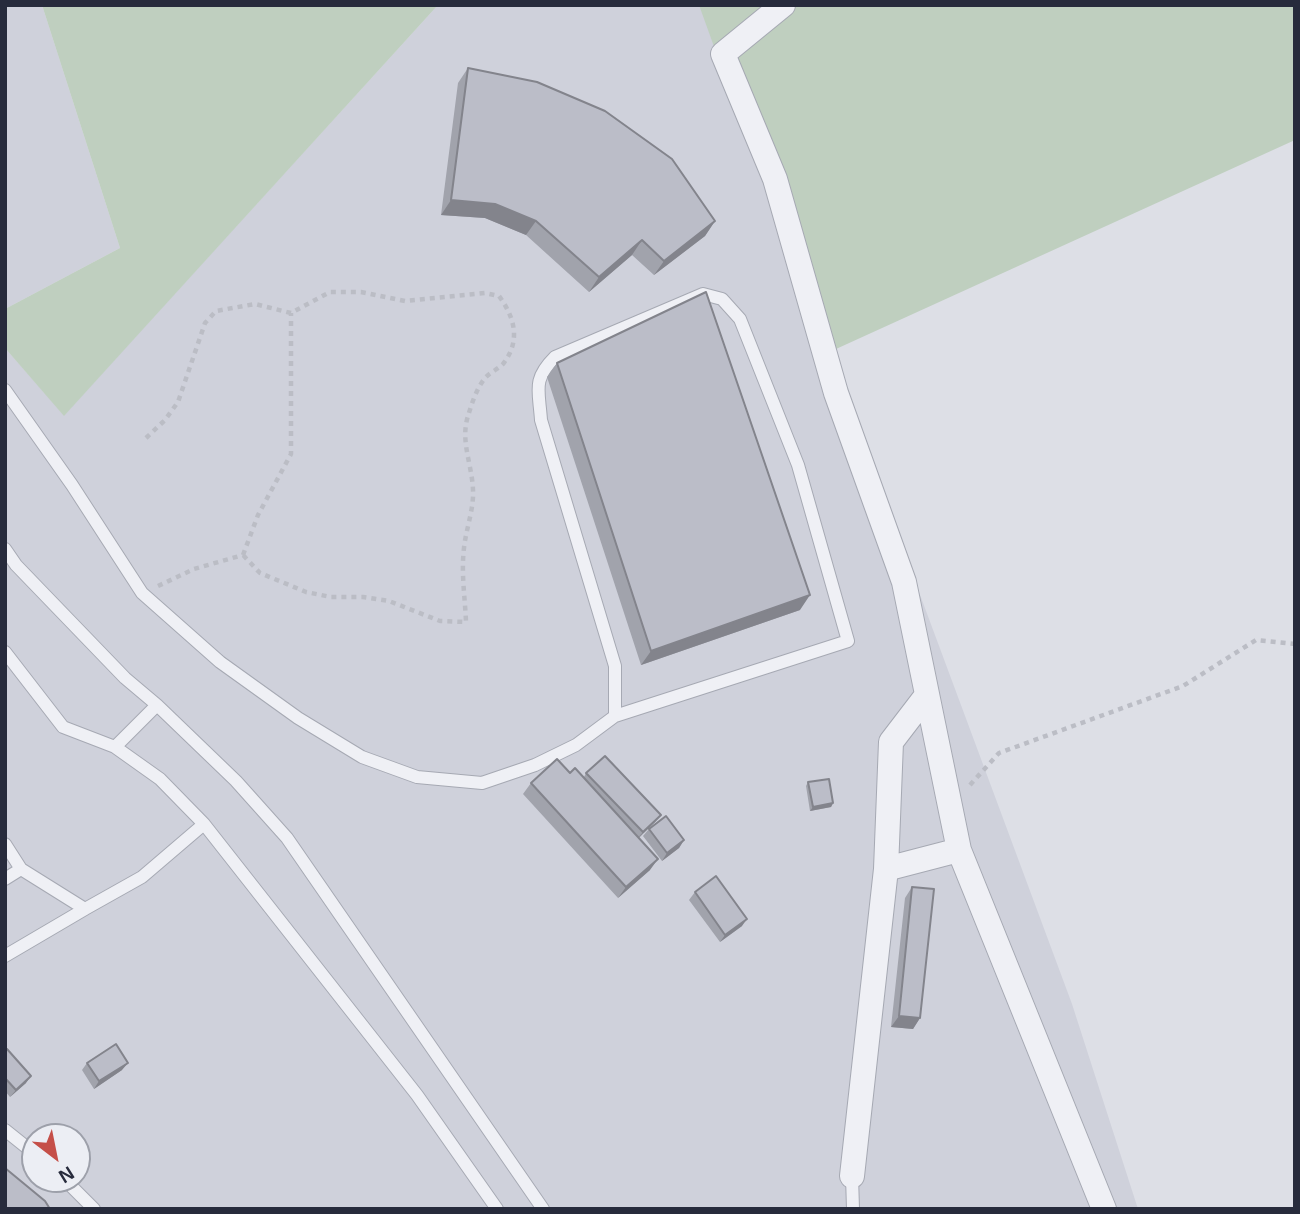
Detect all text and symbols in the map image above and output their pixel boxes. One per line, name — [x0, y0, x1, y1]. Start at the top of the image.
north arrow — [21, 1123, 91, 1193]
text: N — [55, 1162, 78, 1187]

